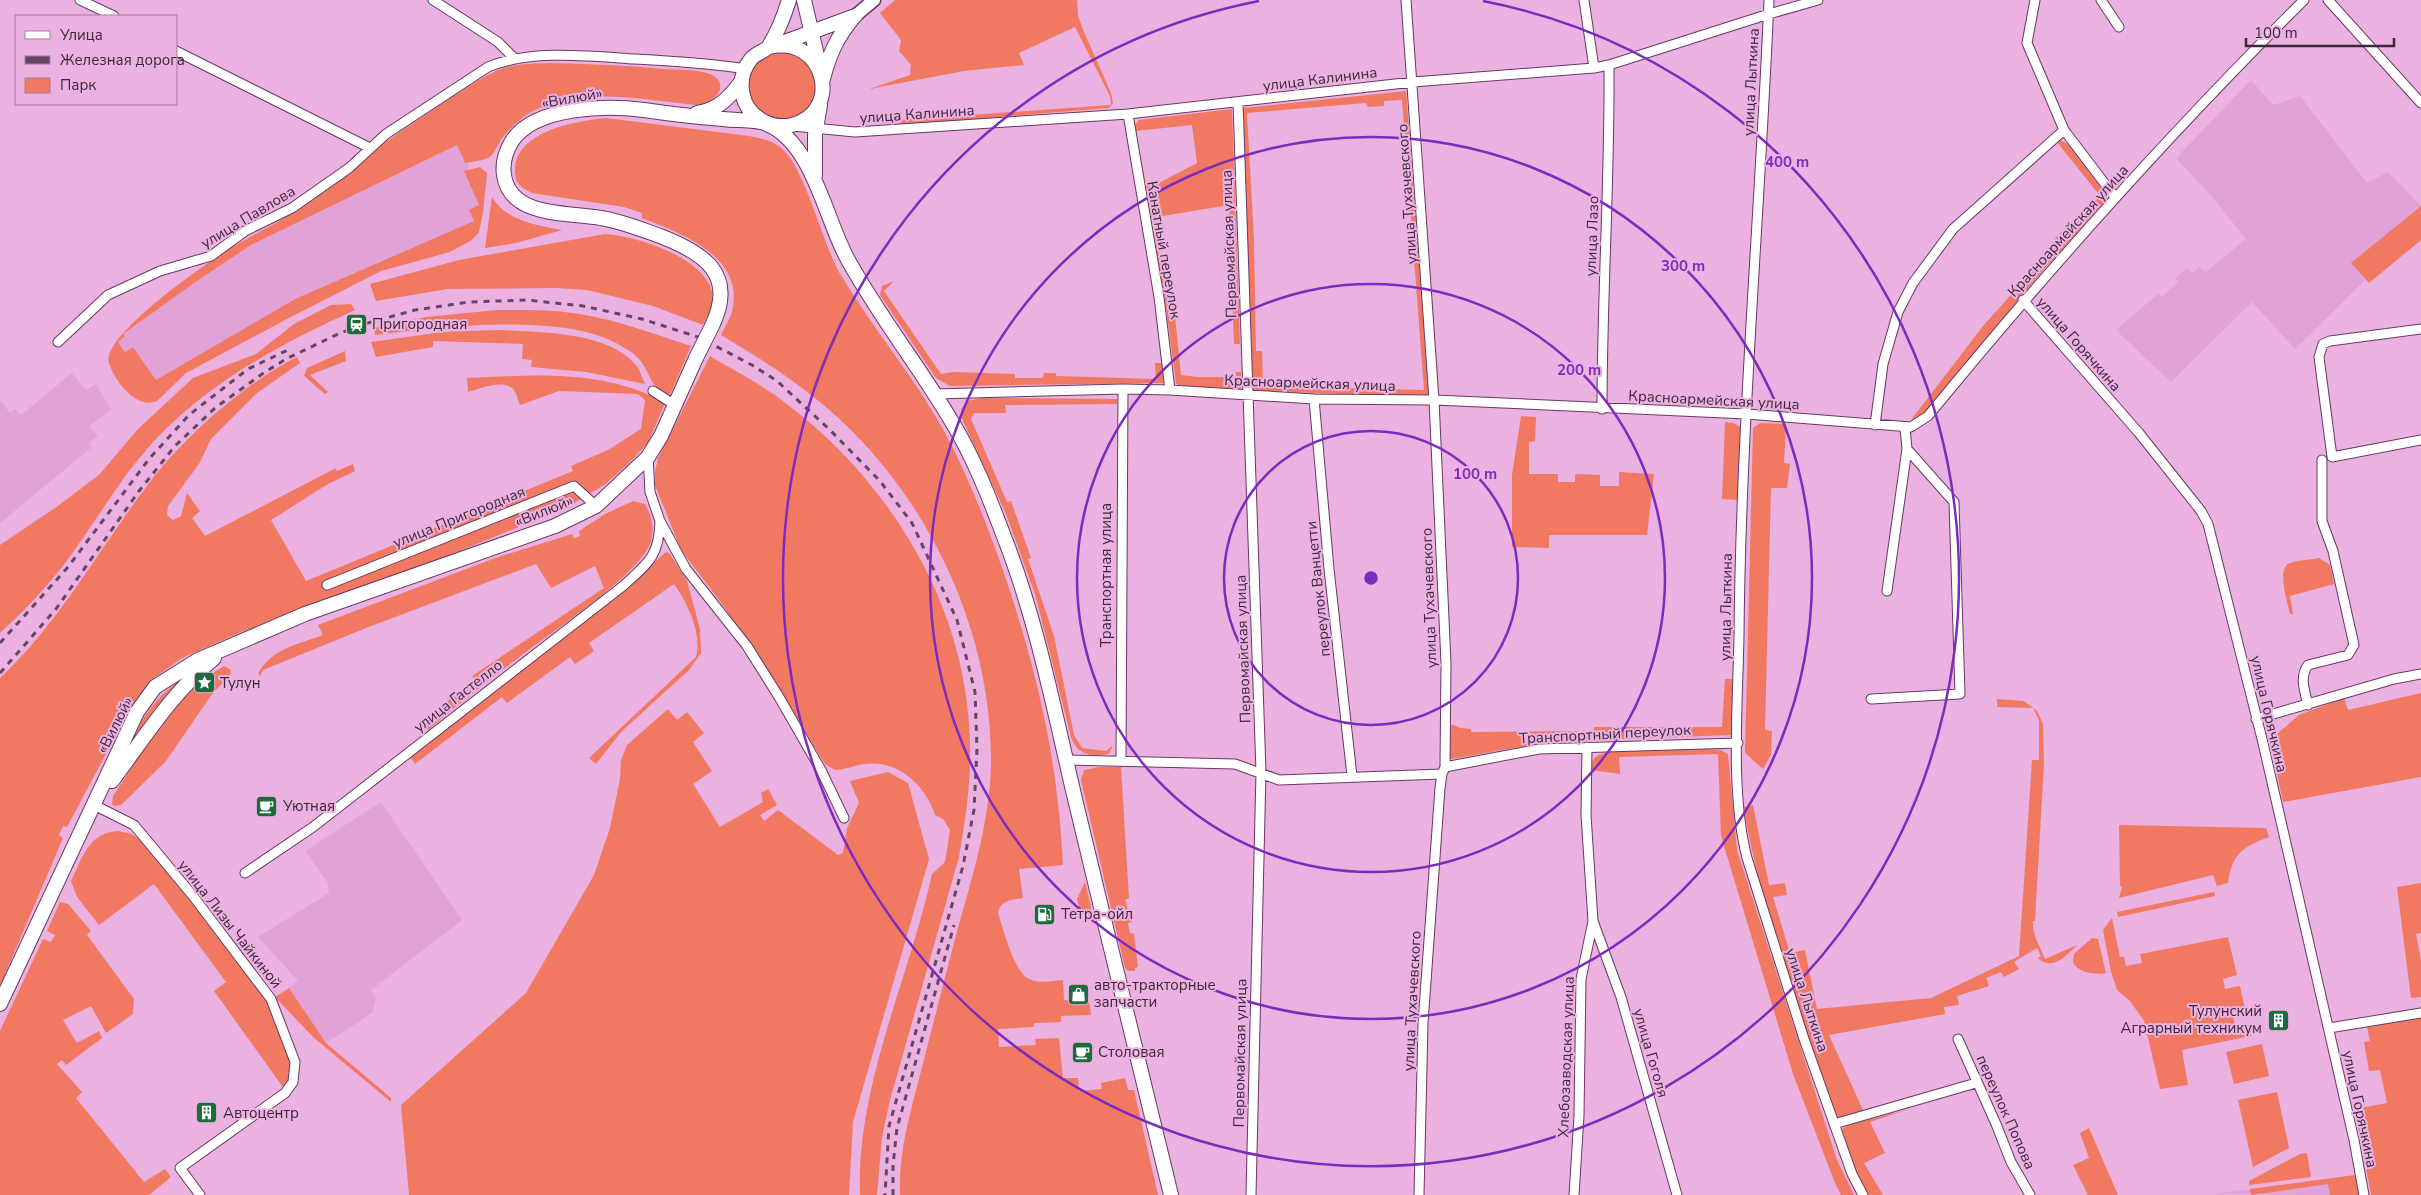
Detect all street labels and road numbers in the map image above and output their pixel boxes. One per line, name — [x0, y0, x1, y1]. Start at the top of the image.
street label: улица Лыткина — [1738, 28, 1764, 136]
street label: улица Калинина — [1262, 62, 1378, 96]
street label: «Вилюй» — [540, 83, 604, 113]
street label: улица Калинина — [859, 100, 975, 128]
street label: улица Тухачевского — [1392, 123, 1422, 265]
street label: Красноармейская улица — [2003, 161, 2133, 301]
street label: Первомайская улица — [1216, 169, 1242, 319]
street label: Канатный переулок — [1142, 179, 1186, 321]
street label: улица Павлова — [197, 181, 299, 253]
street label: улица Лазо — [1581, 195, 1603, 277]
street label: улица Горячкина — [2032, 292, 2126, 396]
street label: Красноармейская улица — [1224, 370, 1396, 396]
street label: Красноармейская улица — [1628, 386, 1800, 414]
street label: улица Пригородная — [390, 481, 528, 553]
street label: «Вилюй» — [512, 490, 576, 532]
street label: Транспортная улица — [1096, 503, 1116, 647]
street label: переулок Ванцетти — [1301, 520, 1335, 658]
street label: улица Тухачевского — [1417, 527, 1441, 669]
street label: улица Лыткина — [1715, 553, 1737, 661]
street label: Первомайская улица — [1230, 574, 1256, 724]
street label: улица Горячкина — [2246, 654, 2292, 774]
street label: улица Гастелло — [410, 655, 506, 737]
street label: «Вилюй» — [92, 693, 138, 757]
street label: Транспортный переулок — [1519, 720, 1692, 748]
street label: улица Лизы Чайкиной — [174, 856, 286, 992]
street label: улица Тухачевского — [1398, 930, 1426, 1072]
street label: улица Лыткина — [1781, 946, 1833, 1054]
street label: Хлебозаводская улица — [1553, 976, 1579, 1138]
street label: Первомайская улица — [1229, 979, 1251, 1127]
street label: улица Гоголя — [1629, 1006, 1673, 1100]
street label: улица Горячкина — [2338, 1049, 2382, 1169]
street label: переулок Попова — [1972, 1052, 2040, 1172]

